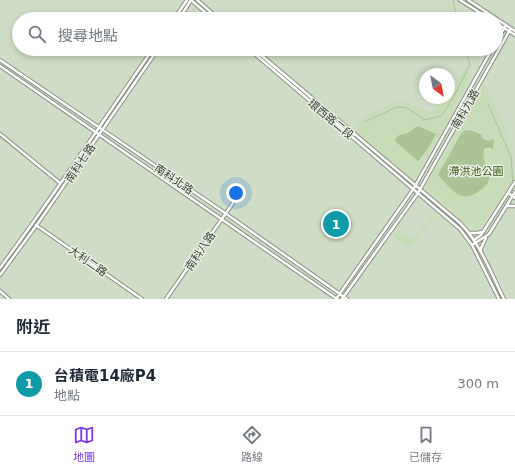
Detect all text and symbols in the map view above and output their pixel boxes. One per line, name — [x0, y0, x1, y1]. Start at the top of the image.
search box — [12, 12, 503, 56]
icon: search — [26, 23, 48, 45]
text: 搜尋地點 — [58, 27, 118, 45]
north arrow — [419, 68, 455, 104]
street label: 南科九路 — [449, 87, 482, 132]
street label: 環西路二段 — [305, 97, 356, 142]
street label: 南科七路 — [63, 141, 98, 185]
street label: 南科北路 — [152, 162, 196, 197]
park label: 滯洪池公園 — [449, 165, 504, 178]
your location — [226, 183, 246, 203]
pin: 1 — [323, 209, 349, 239]
street label: 南科八路 — [183, 229, 218, 273]
street label: 大利二路 — [66, 243, 109, 279]
text: 附近 — [16, 317, 50, 337]
text: 台積電14廠P4 — [54, 367, 156, 385]
text: 1 — [24, 376, 34, 391]
text: 300 m — [457, 376, 499, 391]
text: 地點 — [54, 388, 80, 403]
tab: 地圖 — [73, 424, 95, 464]
tab: 路線 — [241, 424, 263, 464]
tab: 已儲存 — [409, 424, 442, 464]

